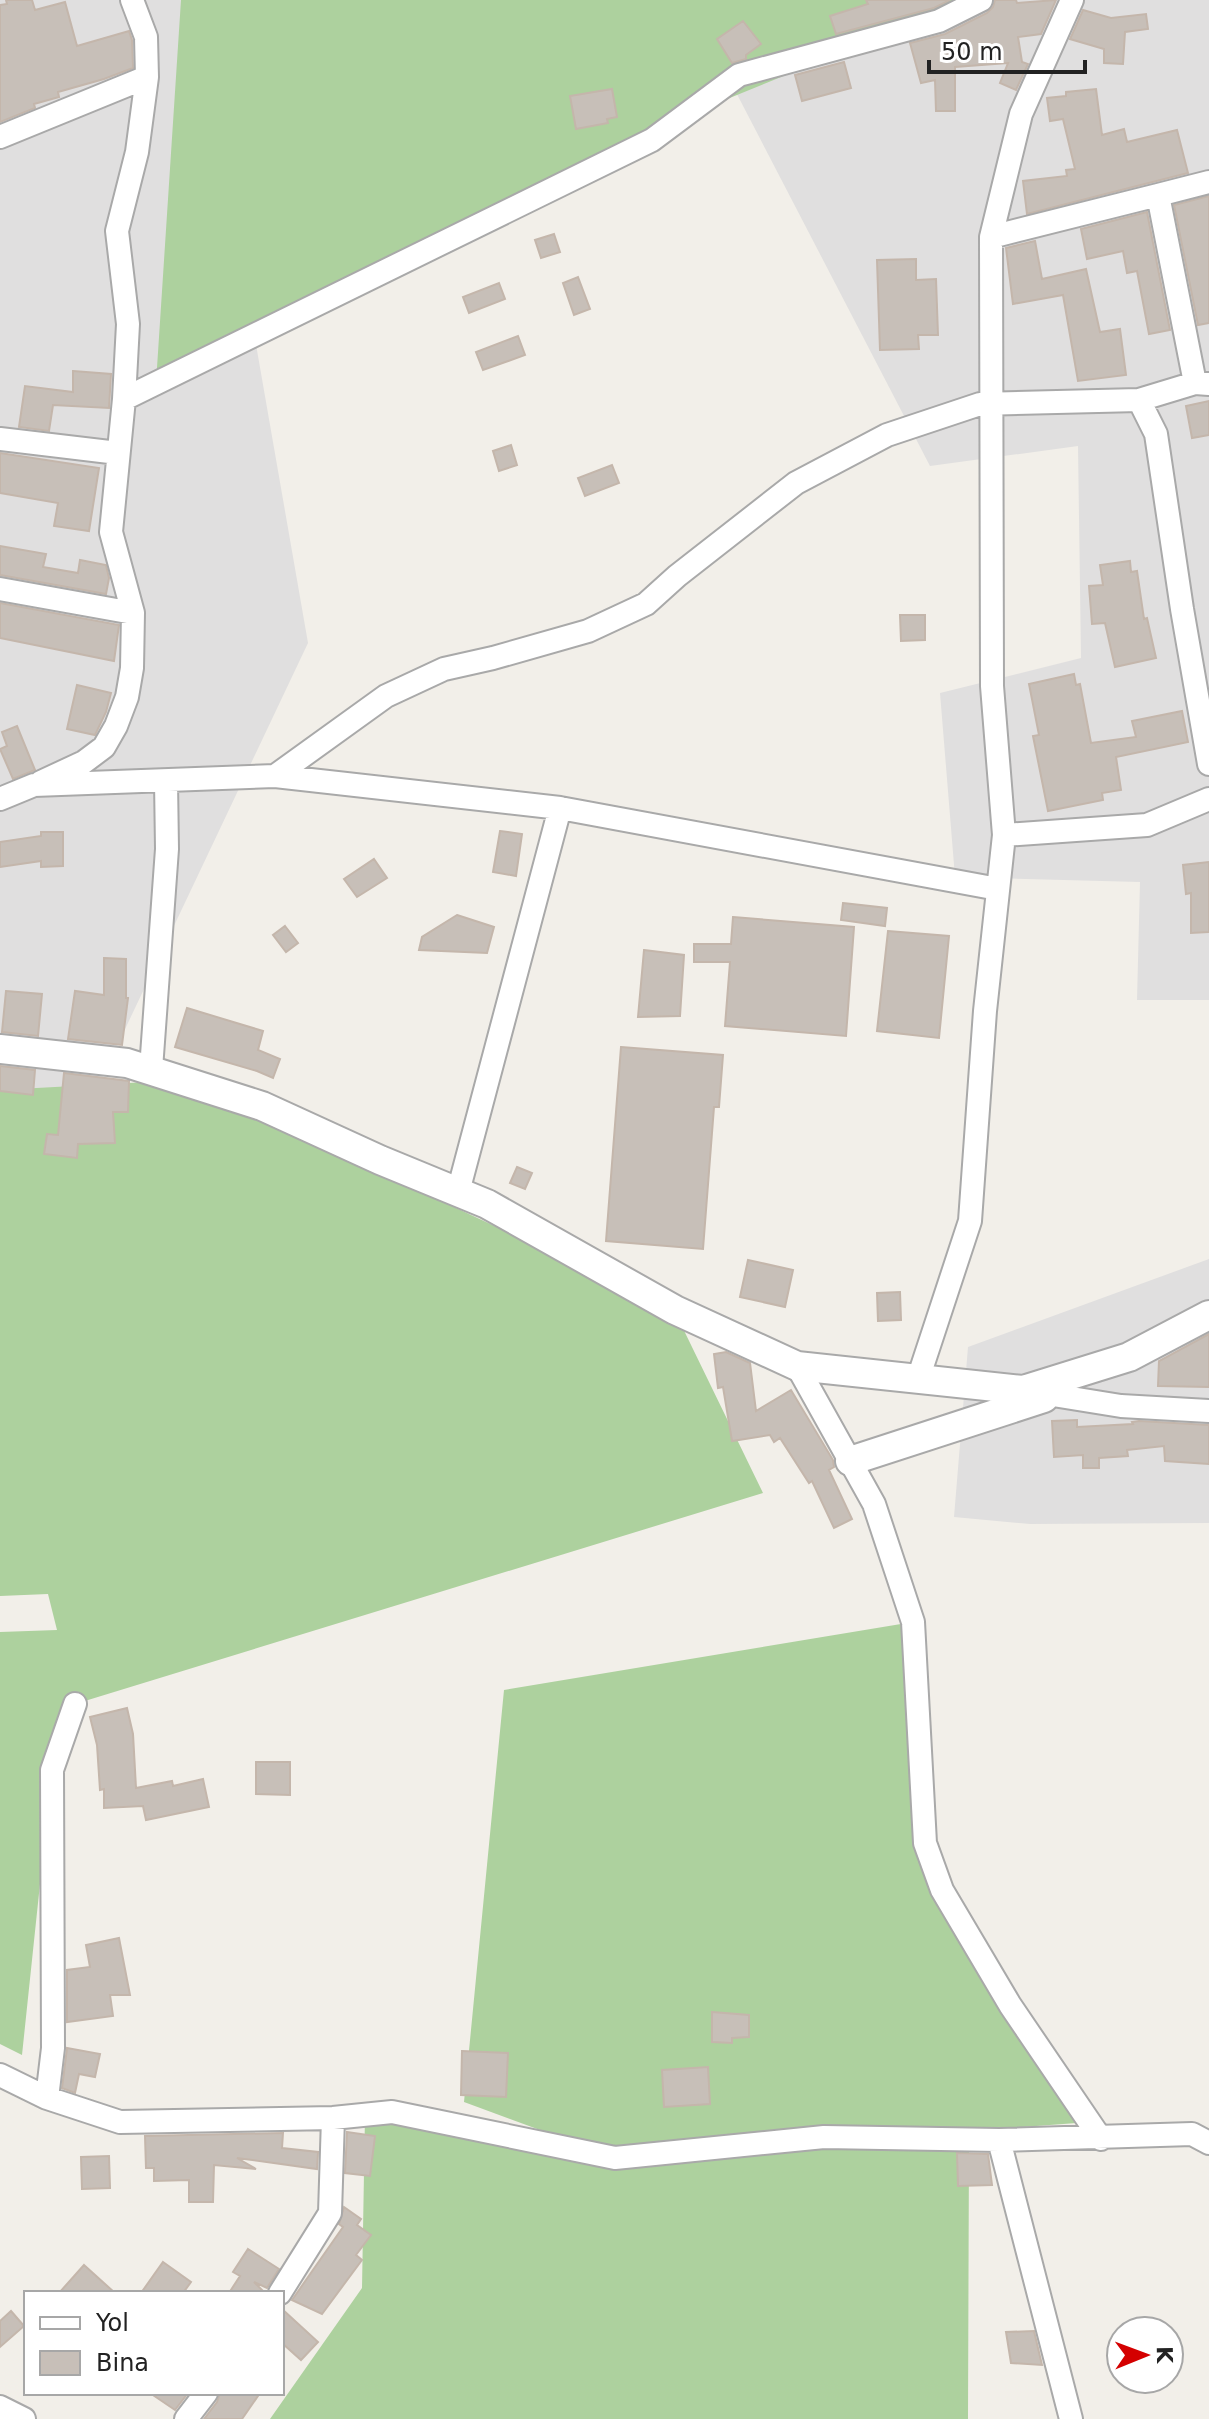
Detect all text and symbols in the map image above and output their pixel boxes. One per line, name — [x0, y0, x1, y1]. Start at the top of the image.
scale bar — [929, 24, 1085, 74]
text: 50 m — [941, 38, 1003, 66]
legend — [24, 2291, 284, 2395]
text: Yol — [95, 2309, 129, 2337]
north arrow — [1105, 2315, 1185, 2395]
text: K — [1152, 2346, 1177, 2364]
text: Bina — [96, 2349, 149, 2377]

